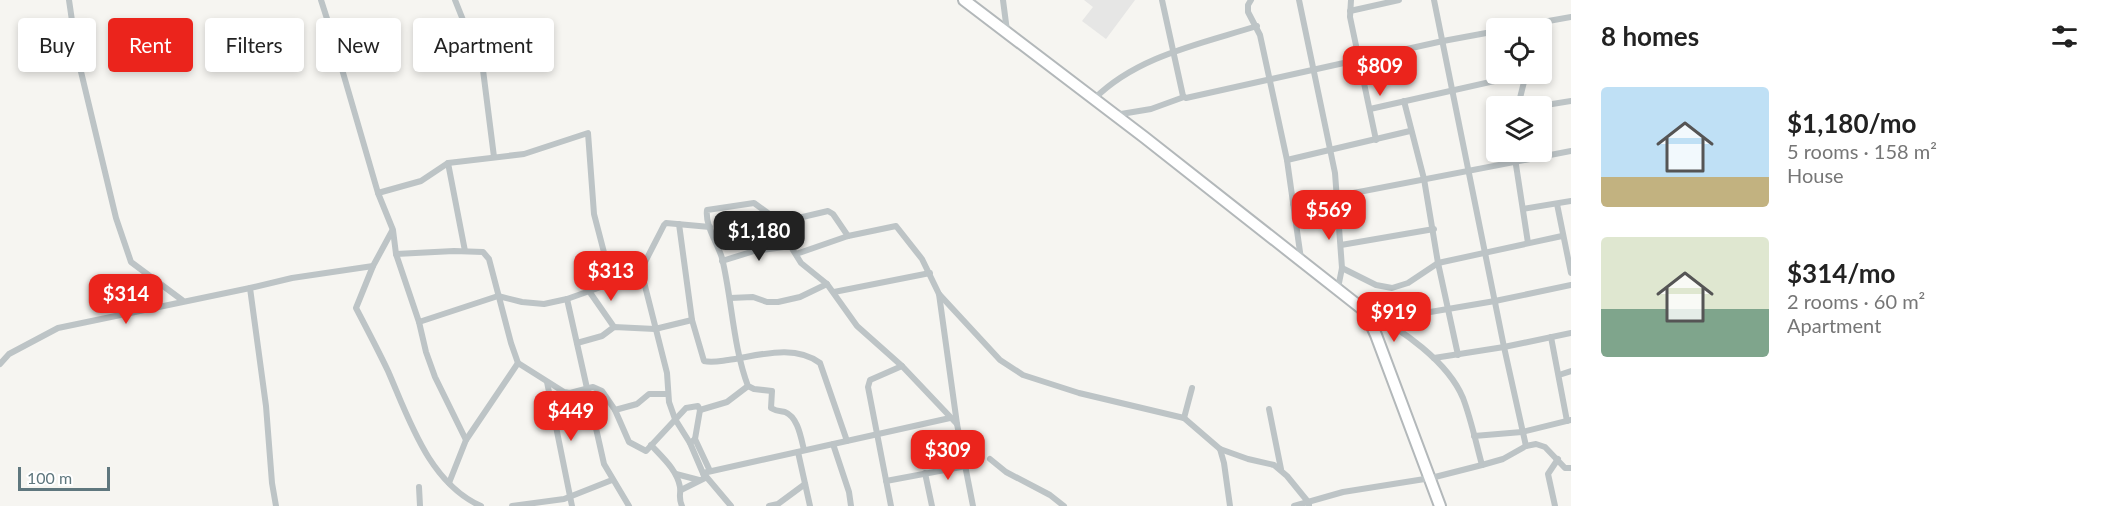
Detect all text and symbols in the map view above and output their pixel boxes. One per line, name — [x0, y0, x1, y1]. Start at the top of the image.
chip: Buy — [18, 18, 96, 72]
chip: Rent — [108, 18, 193, 72]
chip: Filters — [205, 18, 304, 72]
chip: New — [316, 18, 401, 72]
chip: Apartment — [413, 18, 554, 72]
map controls — [1486, 18, 1552, 162]
button: locate — [1486, 18, 1552, 84]
text: 8 homes — [1601, 20, 1699, 52]
icon: filters — [2048, 20, 2081, 53]
pin: $809 — [1344, 46, 1416, 97]
text: $809 — [1357, 53, 1403, 77]
button: layers — [1486, 96, 1552, 162]
text: $1,180/mo — [1787, 107, 1917, 139]
icon: home — [1649, 111, 1721, 183]
text: 5 rooms · 158 m² — [1787, 139, 1937, 163]
text: House — [1787, 163, 1844, 187]
pin: $569 — [1293, 190, 1365, 241]
text: $569 — [1306, 197, 1352, 221]
pin: $1,180 — [710, 211, 808, 262]
text: $1,180 — [728, 218, 790, 242]
pin: $313 — [575, 251, 647, 302]
text: $314/mo — [1787, 257, 1895, 289]
text: $313 — [588, 258, 634, 282]
icon: home — [1649, 261, 1721, 333]
pin: $314 — [90, 274, 162, 325]
text: $314 — [103, 281, 149, 305]
text: 2 rooms · 60 m² — [1787, 289, 1925, 313]
pin: $919 — [1358, 292, 1430, 343]
text: $919 — [1371, 299, 1417, 323]
text: Apartment — [1787, 313, 1881, 337]
pin: $449 — [535, 391, 607, 442]
text: $449 — [548, 398, 594, 422]
pin: $309 — [912, 430, 984, 481]
text: $309 — [925, 437, 971, 461]
scale bar — [18, 464, 110, 492]
text: 100 m — [27, 468, 72, 487]

